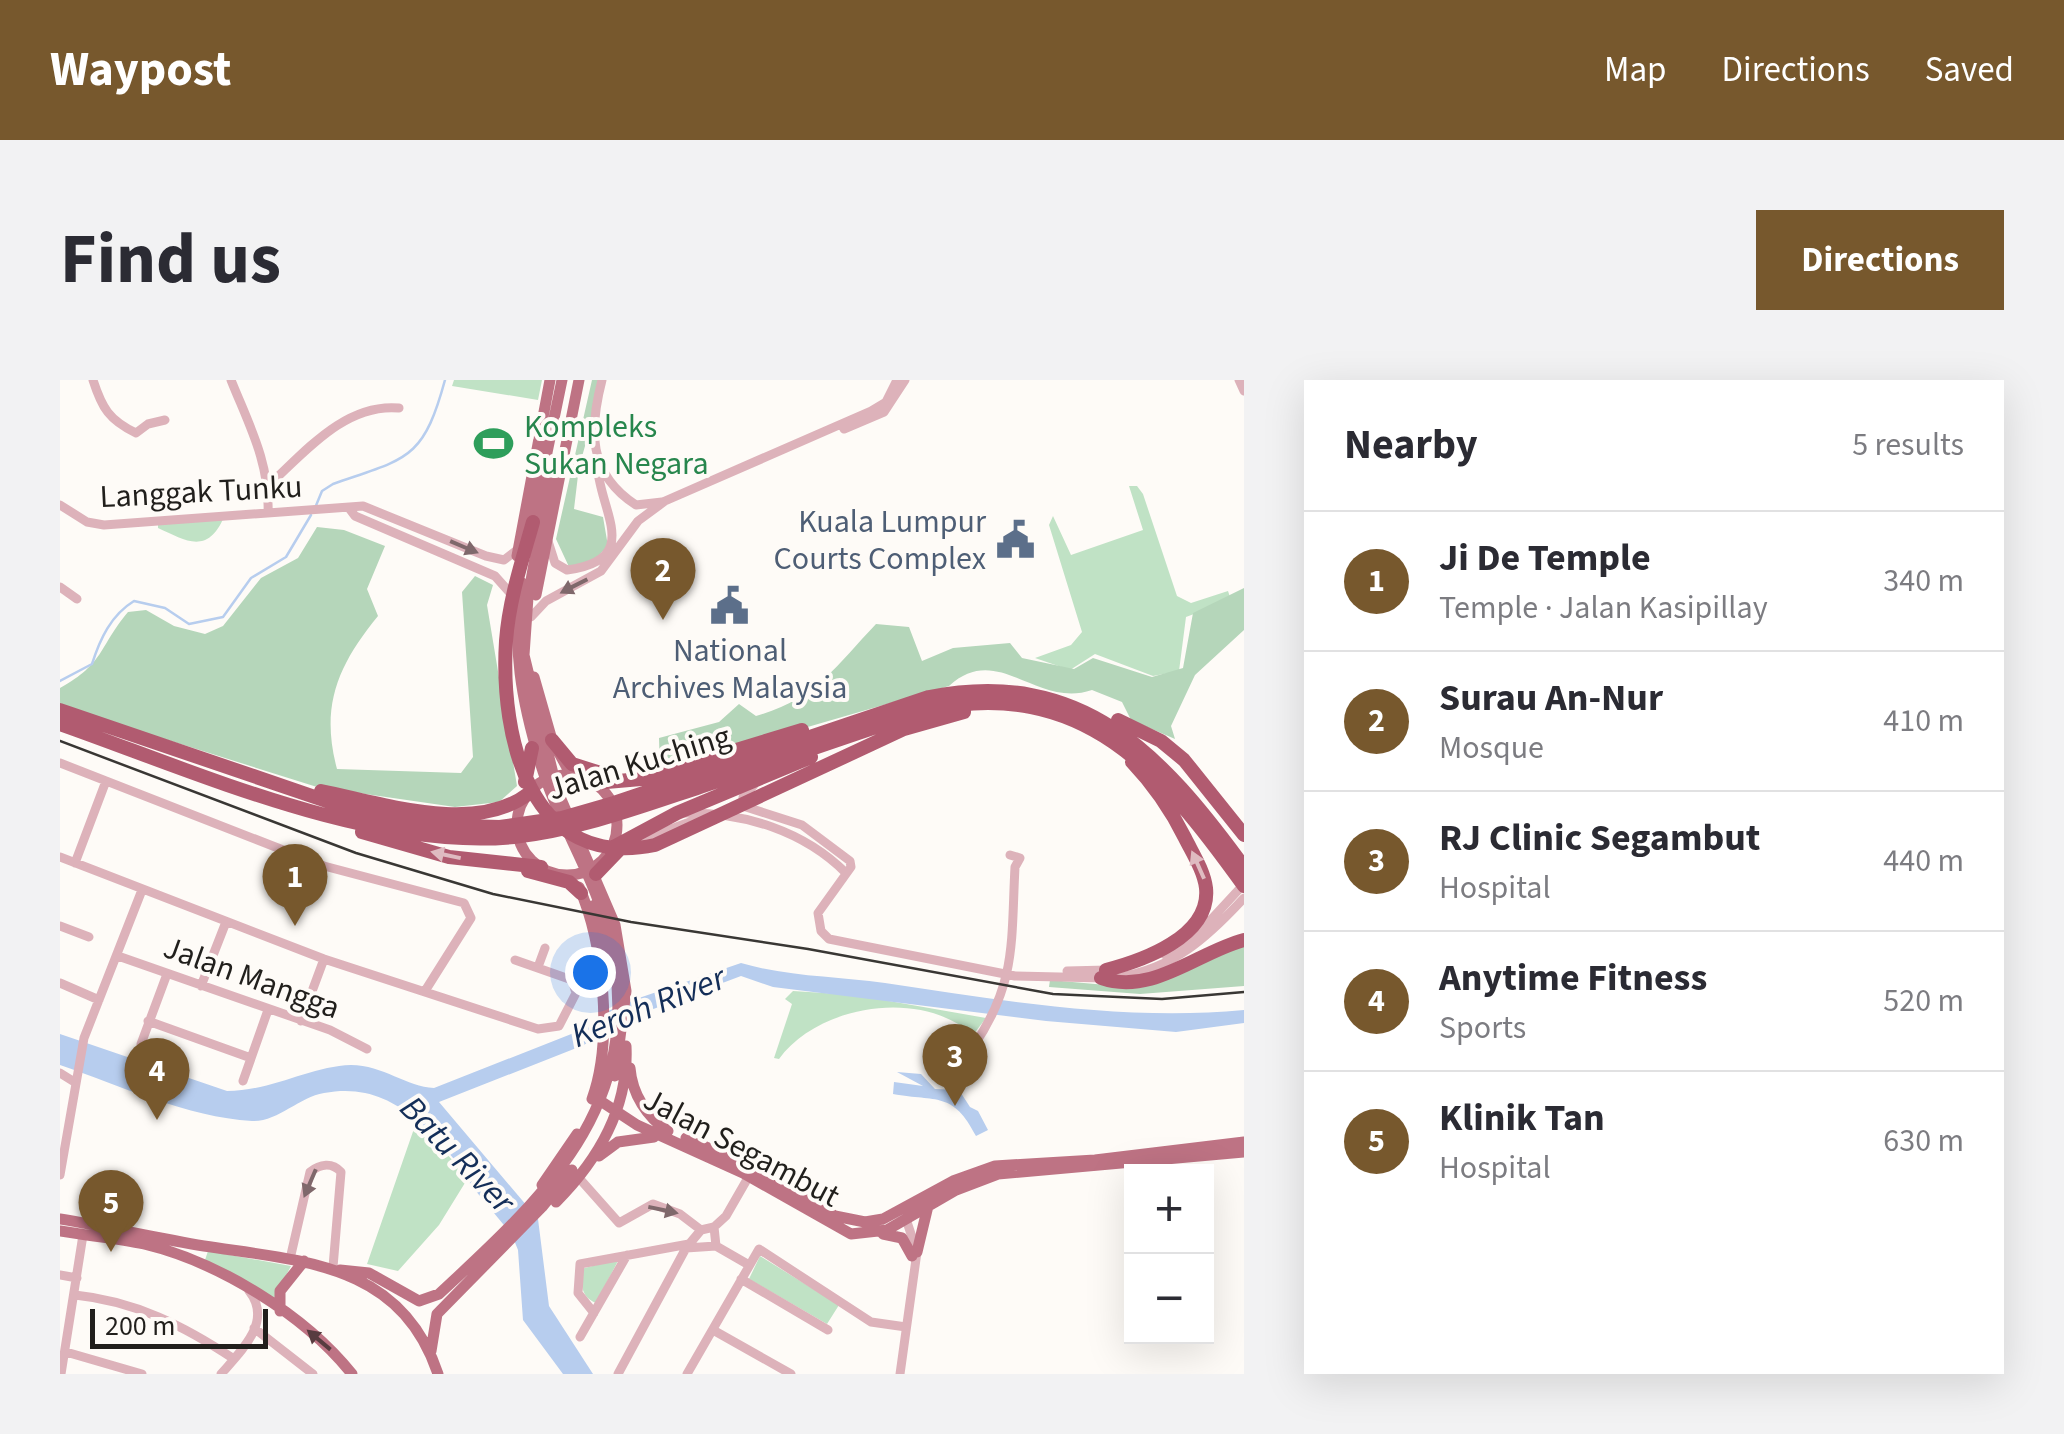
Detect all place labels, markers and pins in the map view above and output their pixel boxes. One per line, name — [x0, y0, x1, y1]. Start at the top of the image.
place label: Kompleks Sukan Negara — [524, 404, 709, 487]
sports icon: Kompleks Sukan Negara — [473, 423, 515, 465]
place label: Kuala Lumpur Courts Complex — [774, 499, 987, 582]
public building icon: Kuala Lumpur Courts Complex — [995, 518, 1037, 560]
pin: 2 — [630, 538, 696, 620]
public building icon: National Archives Malaysia — [709, 584, 751, 626]
place label: National Archives Malaysia — [613, 628, 847, 711]
pin: 1 — [262, 844, 328, 926]
pin: 3 — [922, 1024, 988, 1106]
pin: 4 — [124, 1038, 190, 1120]
pin: 5 — [78, 1170, 144, 1252]

